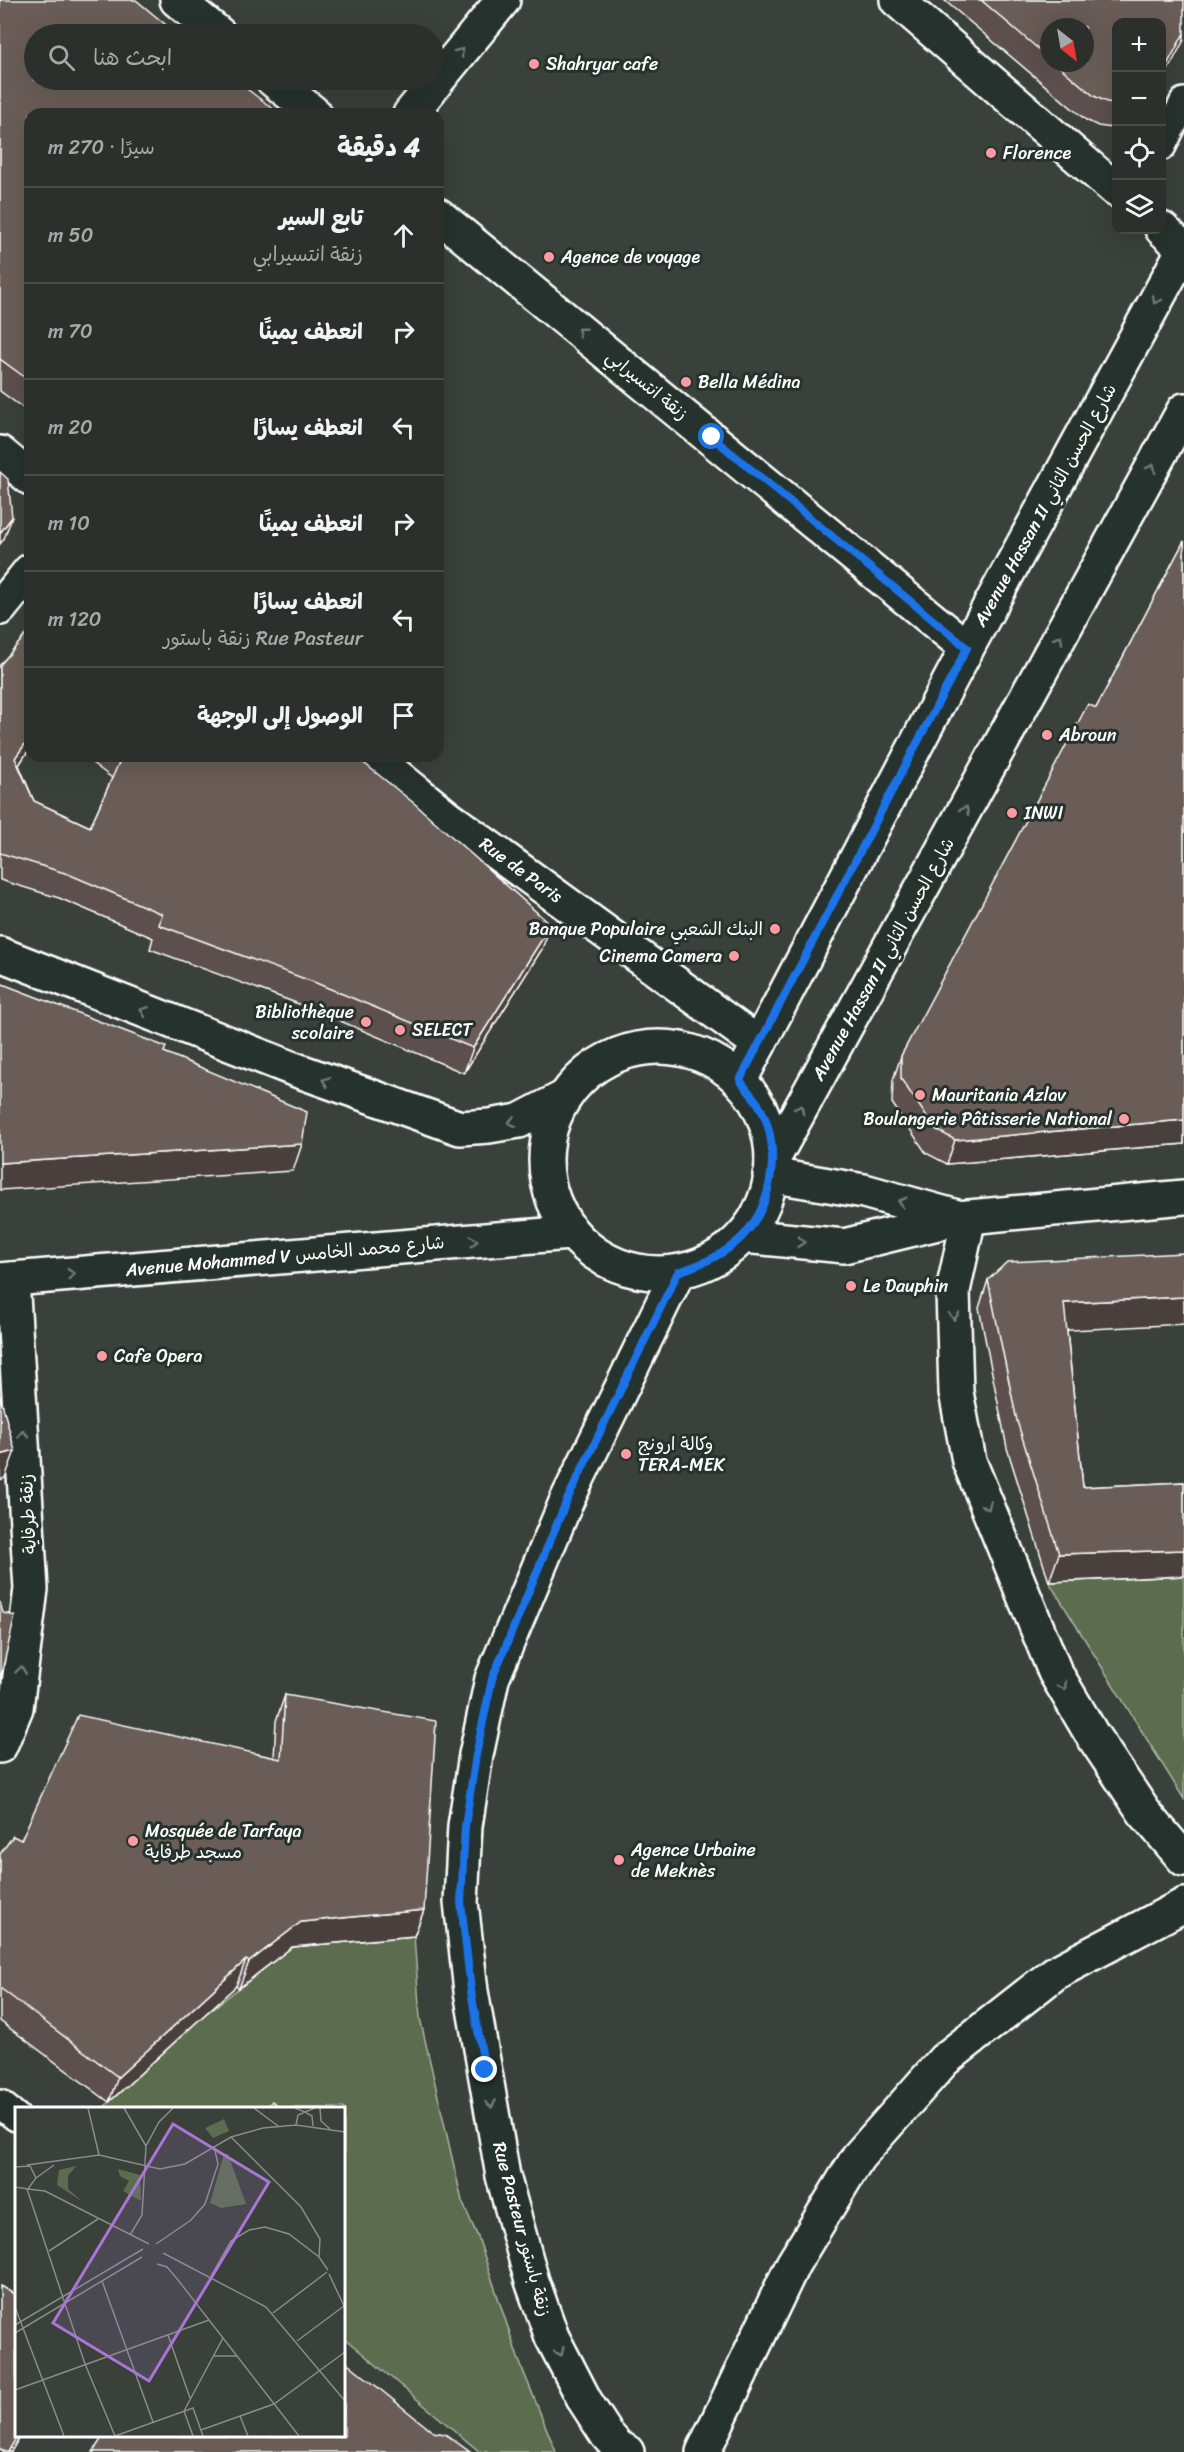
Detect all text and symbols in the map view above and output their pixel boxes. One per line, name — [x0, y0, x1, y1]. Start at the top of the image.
north arrow — [1040, 18, 1094, 72]
map controls — [1112, 18, 1166, 234]
button: + — [1112, 18, 1166, 72]
search box — [24, 24, 444, 90]
text: ابحث هنا — [93, 38, 172, 77]
icon: search — [45, 41, 78, 74]
one-way arrow — [453, 48, 464, 59]
place label: Shahryar cafe — [546, 48, 658, 80]
marker: Shahryar cafe — [527, 57, 541, 71]
button: − — [1112, 72, 1166, 126]
text: 4 دقيقة — [337, 124, 420, 170]
button: locate — [1112, 126, 1166, 180]
text: سيرًا · 270 m — [48, 130, 155, 165]
place label: Florence — [1003, 137, 1071, 169]
marker: Florence — [984, 146, 998, 160]
button: layers — [1112, 180, 1166, 234]
text: تابع السير — [279, 198, 363, 237]
text: 50 m — [48, 218, 93, 253]
icon: ahead — [387, 219, 420, 252]
text: زنقة انتسيرابي — [253, 237, 363, 272]
place label: Agence de voyage — [560, 241, 700, 273]
marker: Agence de voyage — [542, 250, 556, 264]
one-way arrow — [1152, 294, 1163, 304]
text: انعطف يمينًا — [259, 312, 363, 351]
text: 70 m — [48, 314, 93, 349]
icon: right — [387, 315, 420, 348]
one-way arrow — [577, 327, 588, 338]
street label: زنقة انتسيرابي — [598, 341, 696, 429]
place label: Bella Médina — [698, 366, 800, 398]
marker: Bella Médina — [679, 375, 693, 389]
street label: Avenue Hassan II شارع الحسن الثاني — [964, 377, 1125, 634]
text: انعطف يسارًا — [253, 408, 363, 447]
text: 20 m — [48, 410, 93, 445]
icon: left — [387, 411, 420, 444]
route start — [698, 423, 724, 449]
one-way arrow — [1145, 463, 1156, 474]
text: انعطف يمينًا — [259, 504, 363, 543]
text: 10 m — [48, 506, 90, 541]
icon: right — [387, 507, 420, 540]
text: انعطف يسارًا — [253, 582, 363, 621]
text: 120 m — [48, 602, 101, 637]
icon: left — [387, 603, 420, 636]
text: Rue Pasteur زنقة باستور — [163, 621, 363, 656]
one-way arrow — [1052, 634, 1063, 645]
text: الوصول إلى الوجهة — [197, 696, 363, 735]
icon: arrive — [387, 699, 420, 732]
place label: Abroun — [1058, 719, 1117, 751]
marker: Abroun — [1040, 728, 1054, 742]
place label: INWI — [1023, 797, 1064, 829]
one-way arrow — [958, 805, 969, 816]
marker: INWI — [1005, 806, 1019, 820]
street label: Rue de Paris — [472, 829, 570, 912]
street label: Avenue Hassan II شارع الحسن الثاني — [802, 831, 963, 1088]
place label: Banque Populaire البنك الشعبي — [529, 913, 763, 945]
marker: Banque Populaire البنك الشعبي — [768, 922, 782, 936]
place label: Cinema Camera — [600, 940, 722, 972]
marker: Cinema Camera — [727, 949, 741, 963]
place label: Bibliothèque scolaire — [255, 996, 354, 1049]
one-way arrow — [139, 1005, 149, 1018]
place label: SELECT — [412, 1014, 473, 1046]
marker: Bibliothèque scolaire — [359, 1015, 373, 1029]
marker: SELECT — [393, 1023, 407, 1037]
one-way arrow — [321, 1075, 331, 1088]
place label: Mauritania Azlav — [932, 1079, 1067, 1111]
marker: Mauritania Azlav — [913, 1088, 927, 1102]
place label: Boulangerie Pâtisserie National — [863, 1103, 1113, 1135]
one-way arrow — [793, 1105, 804, 1116]
marker: Boulangerie Pâtisserie National — [1117, 1112, 1131, 1126]
one-way arrow — [507, 1114, 517, 1127]
one-way arrow — [897, 1197, 908, 1209]
street label: Avenue Mohammed V شارع محمد الخامس — [123, 1226, 446, 1286]
one-way arrow — [470, 1235, 479, 1248]
one-way arrow — [797, 1235, 806, 1248]
one-way arrow — [66, 1268, 75, 1281]
place label: Le Dauphin — [863, 1270, 949, 1302]
marker: Le Dauphin — [844, 1279, 858, 1293]
one-way arrow — [947, 1311, 960, 1320]
place label: Cafe Opera — [114, 1340, 202, 1372]
marker: Cafe Opera — [95, 1349, 109, 1363]
place label: وكالة ارونج TERA-MEK — [638, 1428, 726, 1481]
one-way arrow — [17, 1429, 30, 1438]
marker: وكالة ارونج TERA-MEK — [619, 1447, 633, 1461]
street label: زنقة طرفاية — [10, 1473, 46, 1555]
one-way arrow — [980, 1500, 992, 1511]
one-way arrow — [14, 1665, 26, 1675]
one-way arrow — [1055, 1680, 1067, 1690]
place label: Mosquée de Tarfaya مسجد طرفاية — [145, 1815, 301, 1868]
marker: Mosquée de Tarfaya مسجد طرفاية — [126, 1834, 140, 1848]
place label: Agence Urbaine de Meknès — [630, 1834, 756, 1887]
marker: Agence Urbaine de Meknès — [612, 1853, 626, 1867]
route end — [471, 2056, 497, 2082]
one-way arrow — [484, 2098, 497, 2108]
inset map — [15, 2107, 345, 2437]
street label: Rue Pasteur زنقة باستور — [483, 2138, 561, 2320]
one-way arrow — [552, 2345, 564, 2356]

